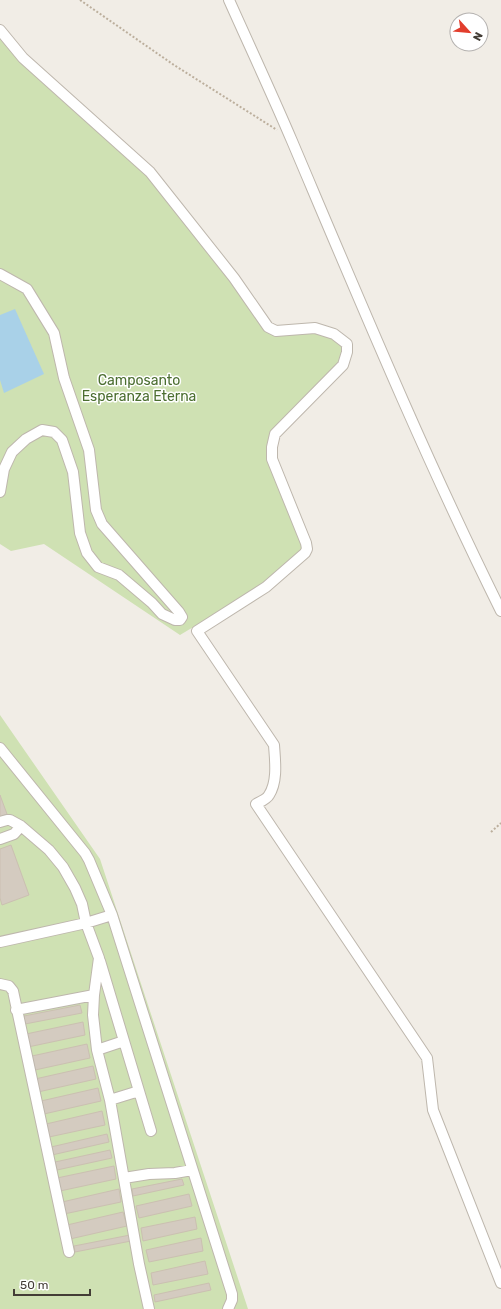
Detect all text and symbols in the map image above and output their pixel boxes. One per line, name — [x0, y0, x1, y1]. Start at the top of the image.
north arrow — [449, 12, 489, 52]
text: N — [470, 30, 485, 43]
park label: Camposanto Esperanza Eterna — [82, 372, 196, 405]
scale bar — [14, 1271, 90, 1297]
text: 50 m — [20, 1278, 48, 1292]

